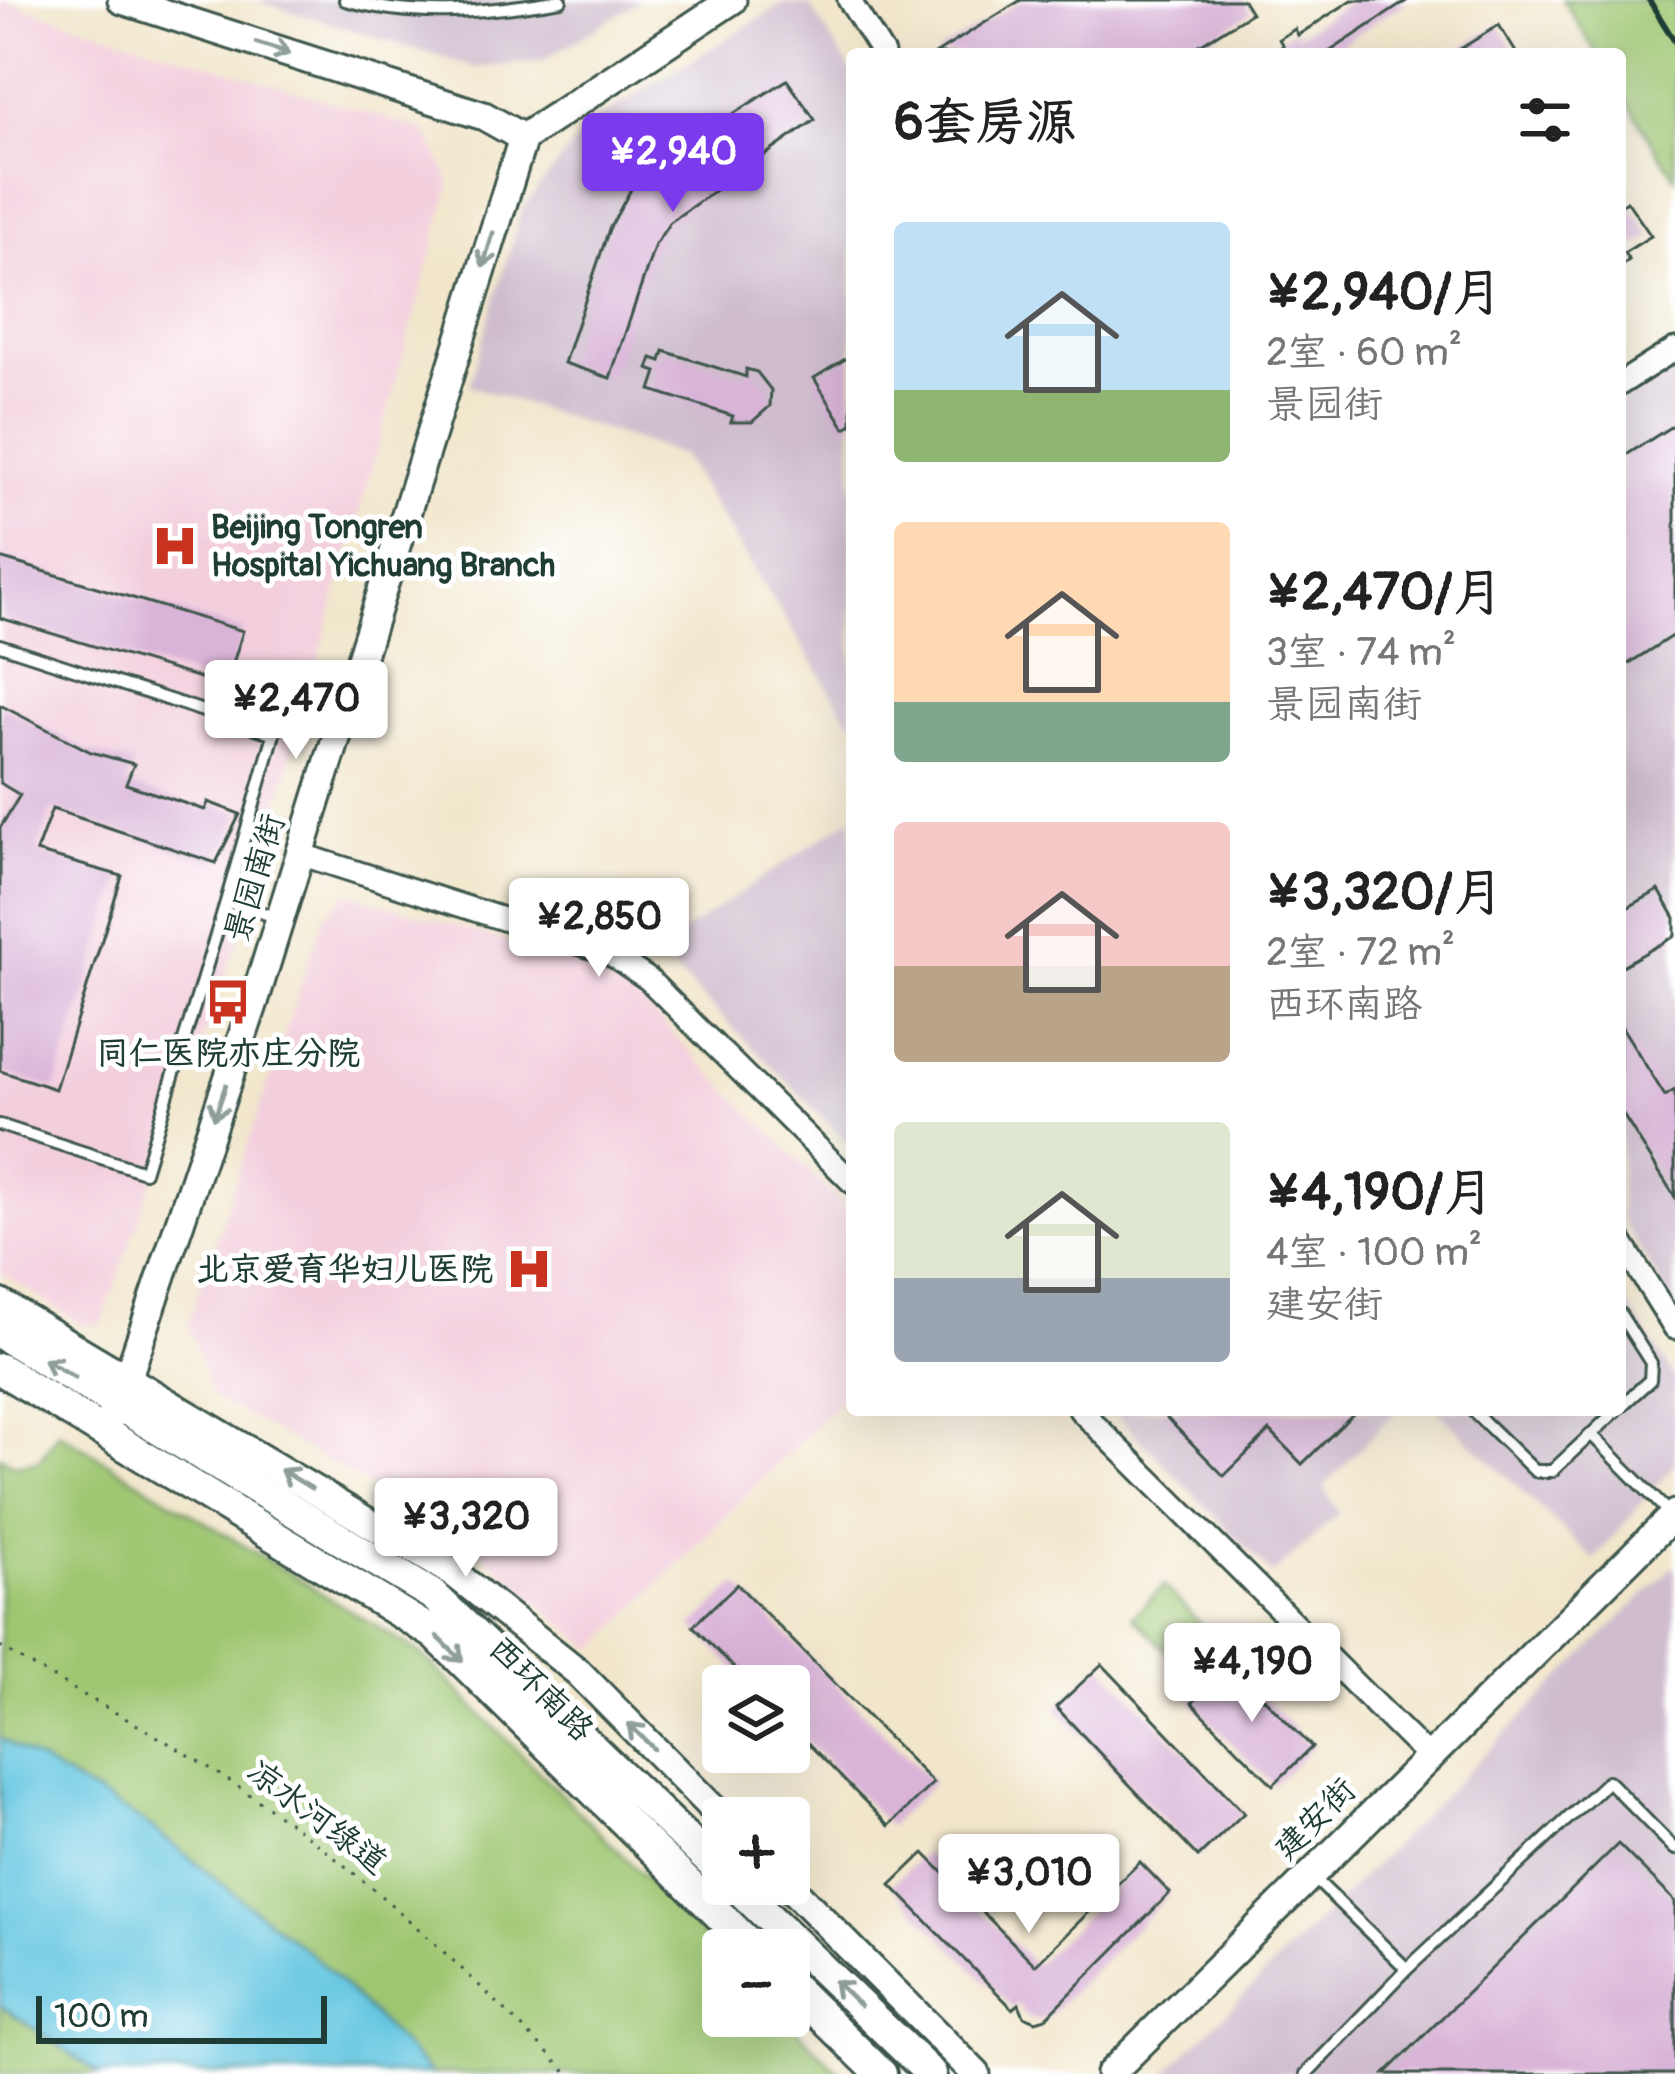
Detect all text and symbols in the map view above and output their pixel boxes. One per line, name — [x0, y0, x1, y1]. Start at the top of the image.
one-way arrow — [253, 39, 291, 61]
icon: filters — [1512, 87, 1578, 153]
text: 6套房源 — [894, 91, 1077, 155]
pin: ¥2,940 — [575, 113, 771, 215]
text: ¥2,940 — [609, 127, 737, 176]
one-way arrow — [476, 230, 498, 268]
text: ¥2,940/月 — [1266, 261, 1503, 325]
icon: home — [990, 270, 1134, 414]
text: 2室 · 60 m² — [1266, 328, 1462, 377]
text: 景园街 — [1266, 380, 1383, 429]
place label: Beijing Tongren Hospital Yichuang Branch — [211, 507, 555, 586]
hospital icon: Beijing Tongren Hospital Yichuang Branch — [150, 521, 200, 571]
text: ¥2,470/月 — [1266, 561, 1504, 625]
icon: home — [990, 570, 1134, 714]
text: 3室 · 74 m² — [1266, 628, 1456, 677]
pin: ¥2,470 — [198, 660, 394, 762]
text: ¥2,470 — [232, 674, 360, 723]
text: 景园南街 — [1266, 680, 1422, 729]
street label: 景园南街 — [216, 809, 294, 947]
text: ¥3,320/月 — [1266, 861, 1504, 925]
icon: home — [990, 870, 1134, 1014]
pin: ¥2,850 — [501, 878, 697, 980]
text: ¥2,850 — [536, 892, 662, 941]
text: 2室 · 72 m² — [1266, 928, 1455, 977]
bus stop icon: 同仁医院亦庄分院 — [203, 977, 253, 1027]
text: 西环南路 — [1266, 980, 1422, 1029]
place label: 同仁医院亦庄分院 — [96, 1033, 360, 1074]
one-way arrow — [208, 1083, 230, 1121]
text: ¥4,190/月 — [1266, 1161, 1494, 1225]
icon: home — [990, 1170, 1134, 1314]
text: 4室 · 100 m² — [1266, 1228, 1482, 1277]
hospital icon: 北京爱育华妇儿医院 — [504, 1244, 554, 1294]
place label: 北京爱育华妇儿医院 — [196, 1249, 493, 1290]
text: 建安街 — [1266, 1280, 1383, 1329]
one-way arrow — [43, 1356, 77, 1380]
one-way arrow — [280, 1467, 314, 1491]
pin: ¥3,320 — [368, 1478, 564, 1580]
text: ¥3,320 — [402, 1492, 530, 1541]
pin: ¥4,190 — [1154, 1623, 1350, 1725]
street label: 西环南路 — [480, 1628, 602, 1750]
one-way arrow — [435, 1634, 464, 1663]
text: ¥4,190 — [1191, 1637, 1313, 1686]
map controls — [702, 1665, 810, 2037]
button: layers — [702, 1665, 810, 1773]
one-way arrow — [627, 1722, 655, 1751]
street label: 凉水河绿道 — [239, 1751, 395, 1883]
street label: 建安街 — [1266, 1770, 1364, 1868]
button: + — [702, 1797, 810, 1905]
pin: ¥3,010 — [931, 1834, 1127, 1936]
text: ¥3,010 — [965, 1848, 1093, 1897]
button: − — [702, 1929, 810, 2037]
one-way arrow — [833, 1979, 862, 2007]
scale bar — [36, 1990, 327, 2043]
text: 100 m — [54, 1996, 148, 2037]

